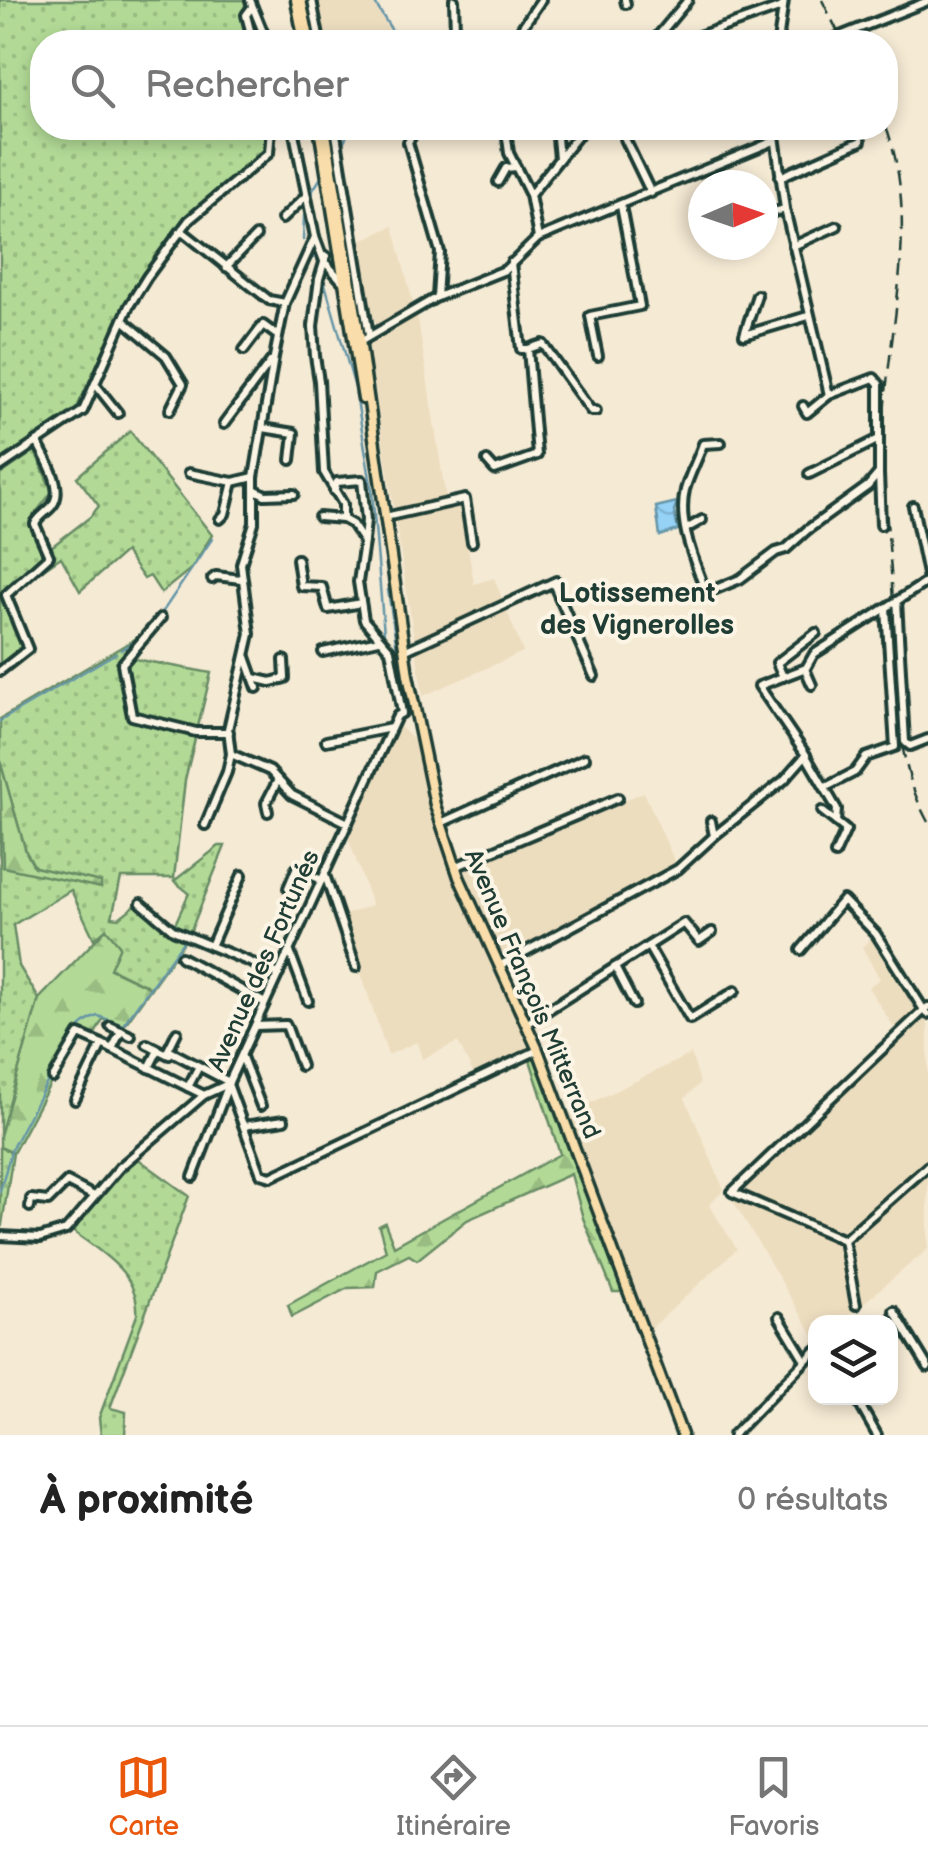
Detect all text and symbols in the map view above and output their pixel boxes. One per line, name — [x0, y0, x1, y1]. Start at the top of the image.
search box — [30, 30, 898, 140]
icon: search — [65, 58, 120, 113]
text: Rechercher — [145, 63, 349, 108]
north arrow — [688, 170, 778, 260]
district label: Lotissement des Vignerolles — [540, 577, 734, 642]
street label: Avenue François Mitterrand — [457, 844, 607, 1144]
street label: Avenue des Fortunés — [201, 845, 327, 1077]
map controls — [808, 1315, 898, 1405]
button: layers — [808, 1315, 898, 1405]
text: À proximité — [40, 1475, 253, 1526]
text: 0 résultats — [737, 1481, 888, 1520]
tab: Carte — [109, 1750, 179, 1843]
tab: Itinéraire — [396, 1750, 511, 1843]
tab: Favoris — [728, 1750, 819, 1843]

